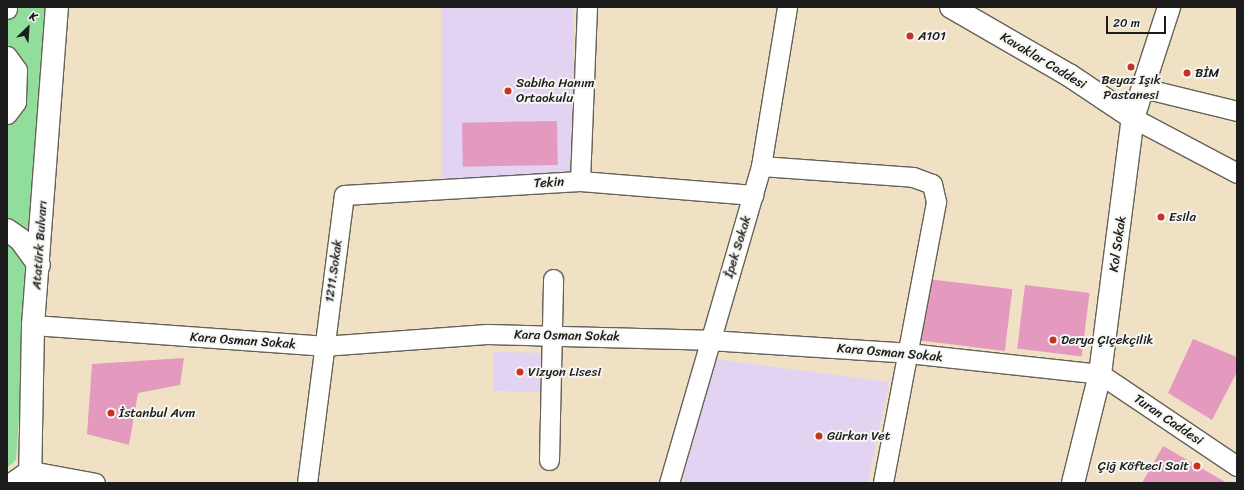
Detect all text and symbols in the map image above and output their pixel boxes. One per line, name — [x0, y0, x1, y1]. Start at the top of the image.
text: K — [26, 7, 40, 27]
north arrow — [8, 8, 48, 48]
scale bar — [1108, 8, 1168, 34]
text: 20 m — [1113, 12, 1140, 34]
place label: A101 — [918, 28, 946, 44]
street label: Kavaklar Caddesi — [998, 29, 1088, 93]
marker: A101 — [905, 31, 915, 41]
marker: Beyaz Işık Pastanesi — [1126, 62, 1136, 72]
place label: BİM — [1195, 65, 1219, 81]
marker: BİM — [1182, 68, 1192, 78]
place label: Beyaz Işık Pastanesi — [1101, 73, 1161, 104]
place label: Sabiha Hanım Ortaokulu — [516, 76, 594, 107]
marker: Sabiha Hanım Ortaokulu — [503, 86, 513, 96]
street label: Tekin — [533, 174, 565, 192]
street label: Atatürk Bulvarı — [29, 200, 51, 290]
place label: Esila — [1169, 209, 1196, 225]
marker: Esila — [1156, 212, 1166, 222]
street label: İpek Sokak — [721, 214, 755, 280]
street label: Kol Sokak — [1106, 215, 1130, 273]
street label: 1211.Sokak — [322, 239, 346, 303]
street label: Kara Osman Sokak — [514, 327, 620, 345]
street label: Kara Osman Sokak — [190, 330, 296, 352]
place label: Derya Çiçekçilik — [1061, 332, 1153, 348]
marker: Derya Çiçekçilik — [1048, 335, 1058, 345]
street label: Kara Osman Sokak — [836, 341, 944, 365]
place label: Vizyon Lisesi — [528, 364, 601, 380]
marker: Vizyon Lisesi — [515, 367, 525, 377]
street label: Turan Caddesi — [1131, 391, 1205, 449]
place label: İstanbul Avm — [119, 405, 195, 421]
marker: İstanbul Avm — [106, 408, 116, 418]
place label: Gürkan Vet — [827, 428, 890, 444]
marker: Gürkan Vet — [814, 431, 824, 441]
place label: Çiğ Köfteci Sait — [1098, 458, 1189, 474]
marker: Çiğ Köfteci Sait — [1192, 461, 1202, 471]

